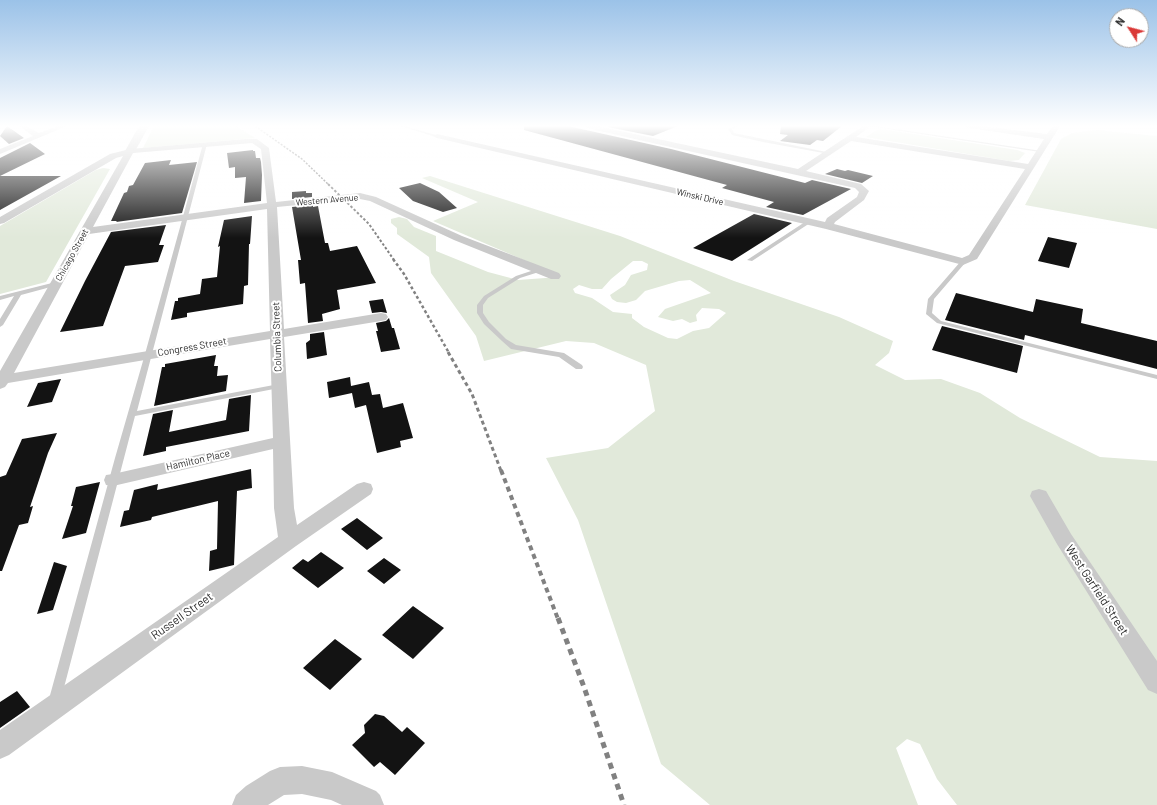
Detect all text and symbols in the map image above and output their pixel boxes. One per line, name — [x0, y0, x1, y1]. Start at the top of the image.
north arrow — [1109, 8, 1149, 48]
text: N — [1112, 14, 1127, 28]
street label: Winski Drive — [675, 186, 725, 208]
street label: Western Avenue — [295, 192, 359, 208]
street label: Chicago Street — [53, 227, 91, 283]
street label: Columbia Street — [270, 302, 284, 372]
street label: Congress Street — [157, 335, 227, 359]
street label: Hamilton Place — [165, 447, 231, 473]
street label: West Garfield Street — [1062, 542, 1132, 638]
street label: Russell Street — [148, 589, 216, 643]

